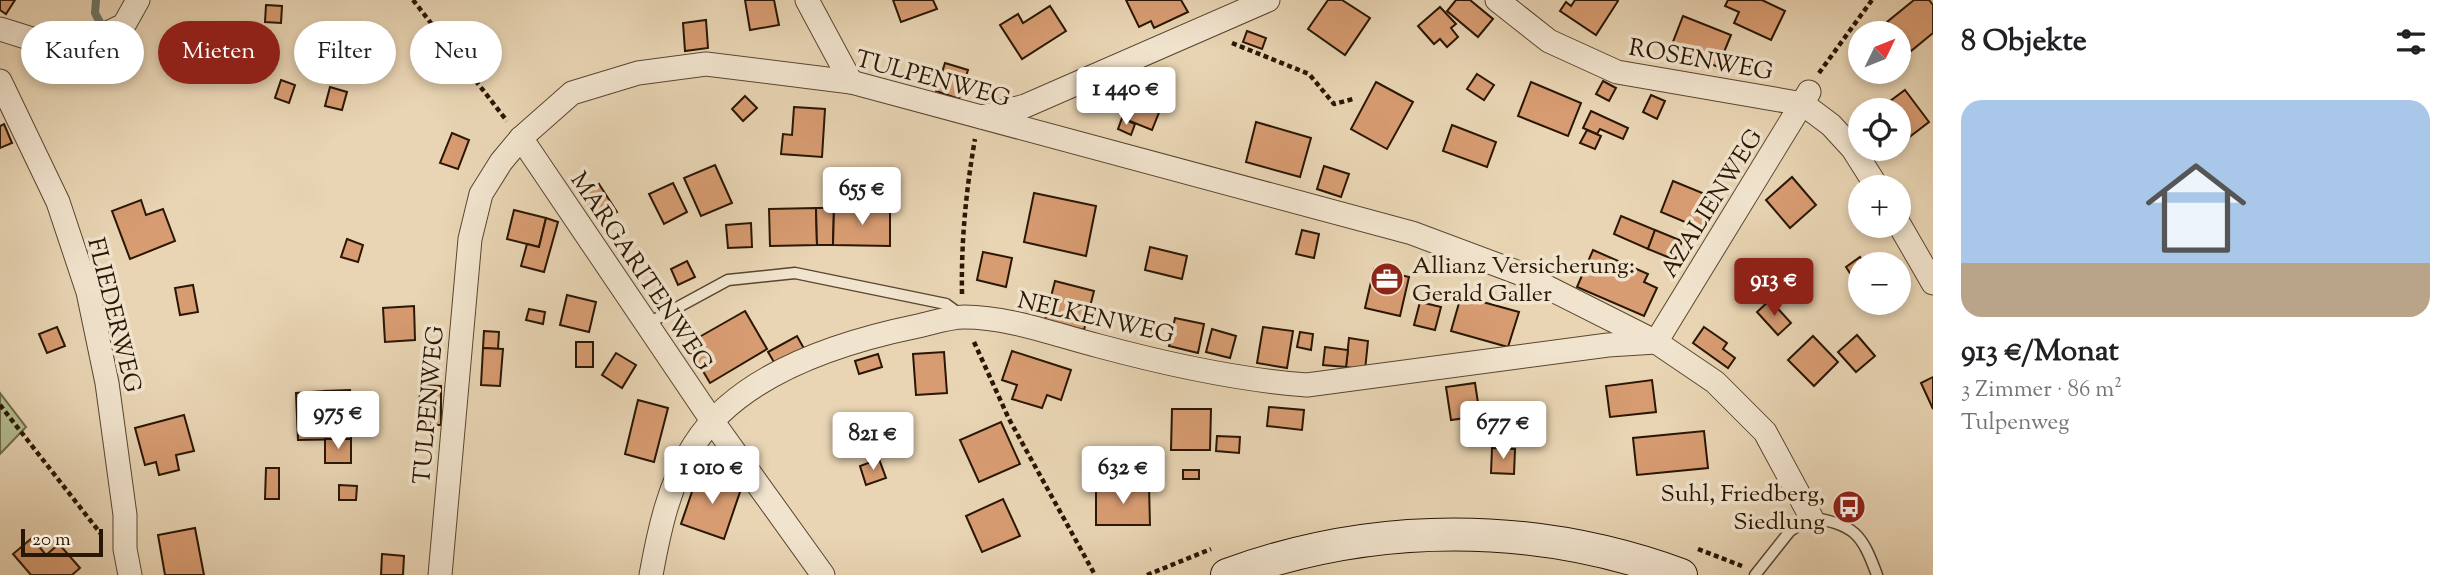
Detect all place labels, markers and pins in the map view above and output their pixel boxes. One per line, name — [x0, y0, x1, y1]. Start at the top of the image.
pin: 1 440 € — [1061, 68, 1191, 127]
pin: 655 € — [813, 168, 911, 227]
place label: Allianz Versicherung: Gerald Galler — [1412, 250, 1635, 312]
pin: 913 € — [1725, 258, 1823, 318]
office icon: Allianz Versicherung: Gerald Galler — [1368, 260, 1406, 298]
pin: 975 € — [289, 392, 387, 451]
pin: 677 € — [1454, 402, 1552, 461]
pin: 821 € — [824, 412, 922, 472]
pin: 1 010 € — [647, 447, 777, 506]
pin: 632 € — [1074, 447, 1172, 506]
place label: Suhl, Friedberg, Siedlung — [1660, 478, 1825, 540]
bus stop icon: Suhl, Friedberg, Siedlung — [1830, 488, 1868, 526]

